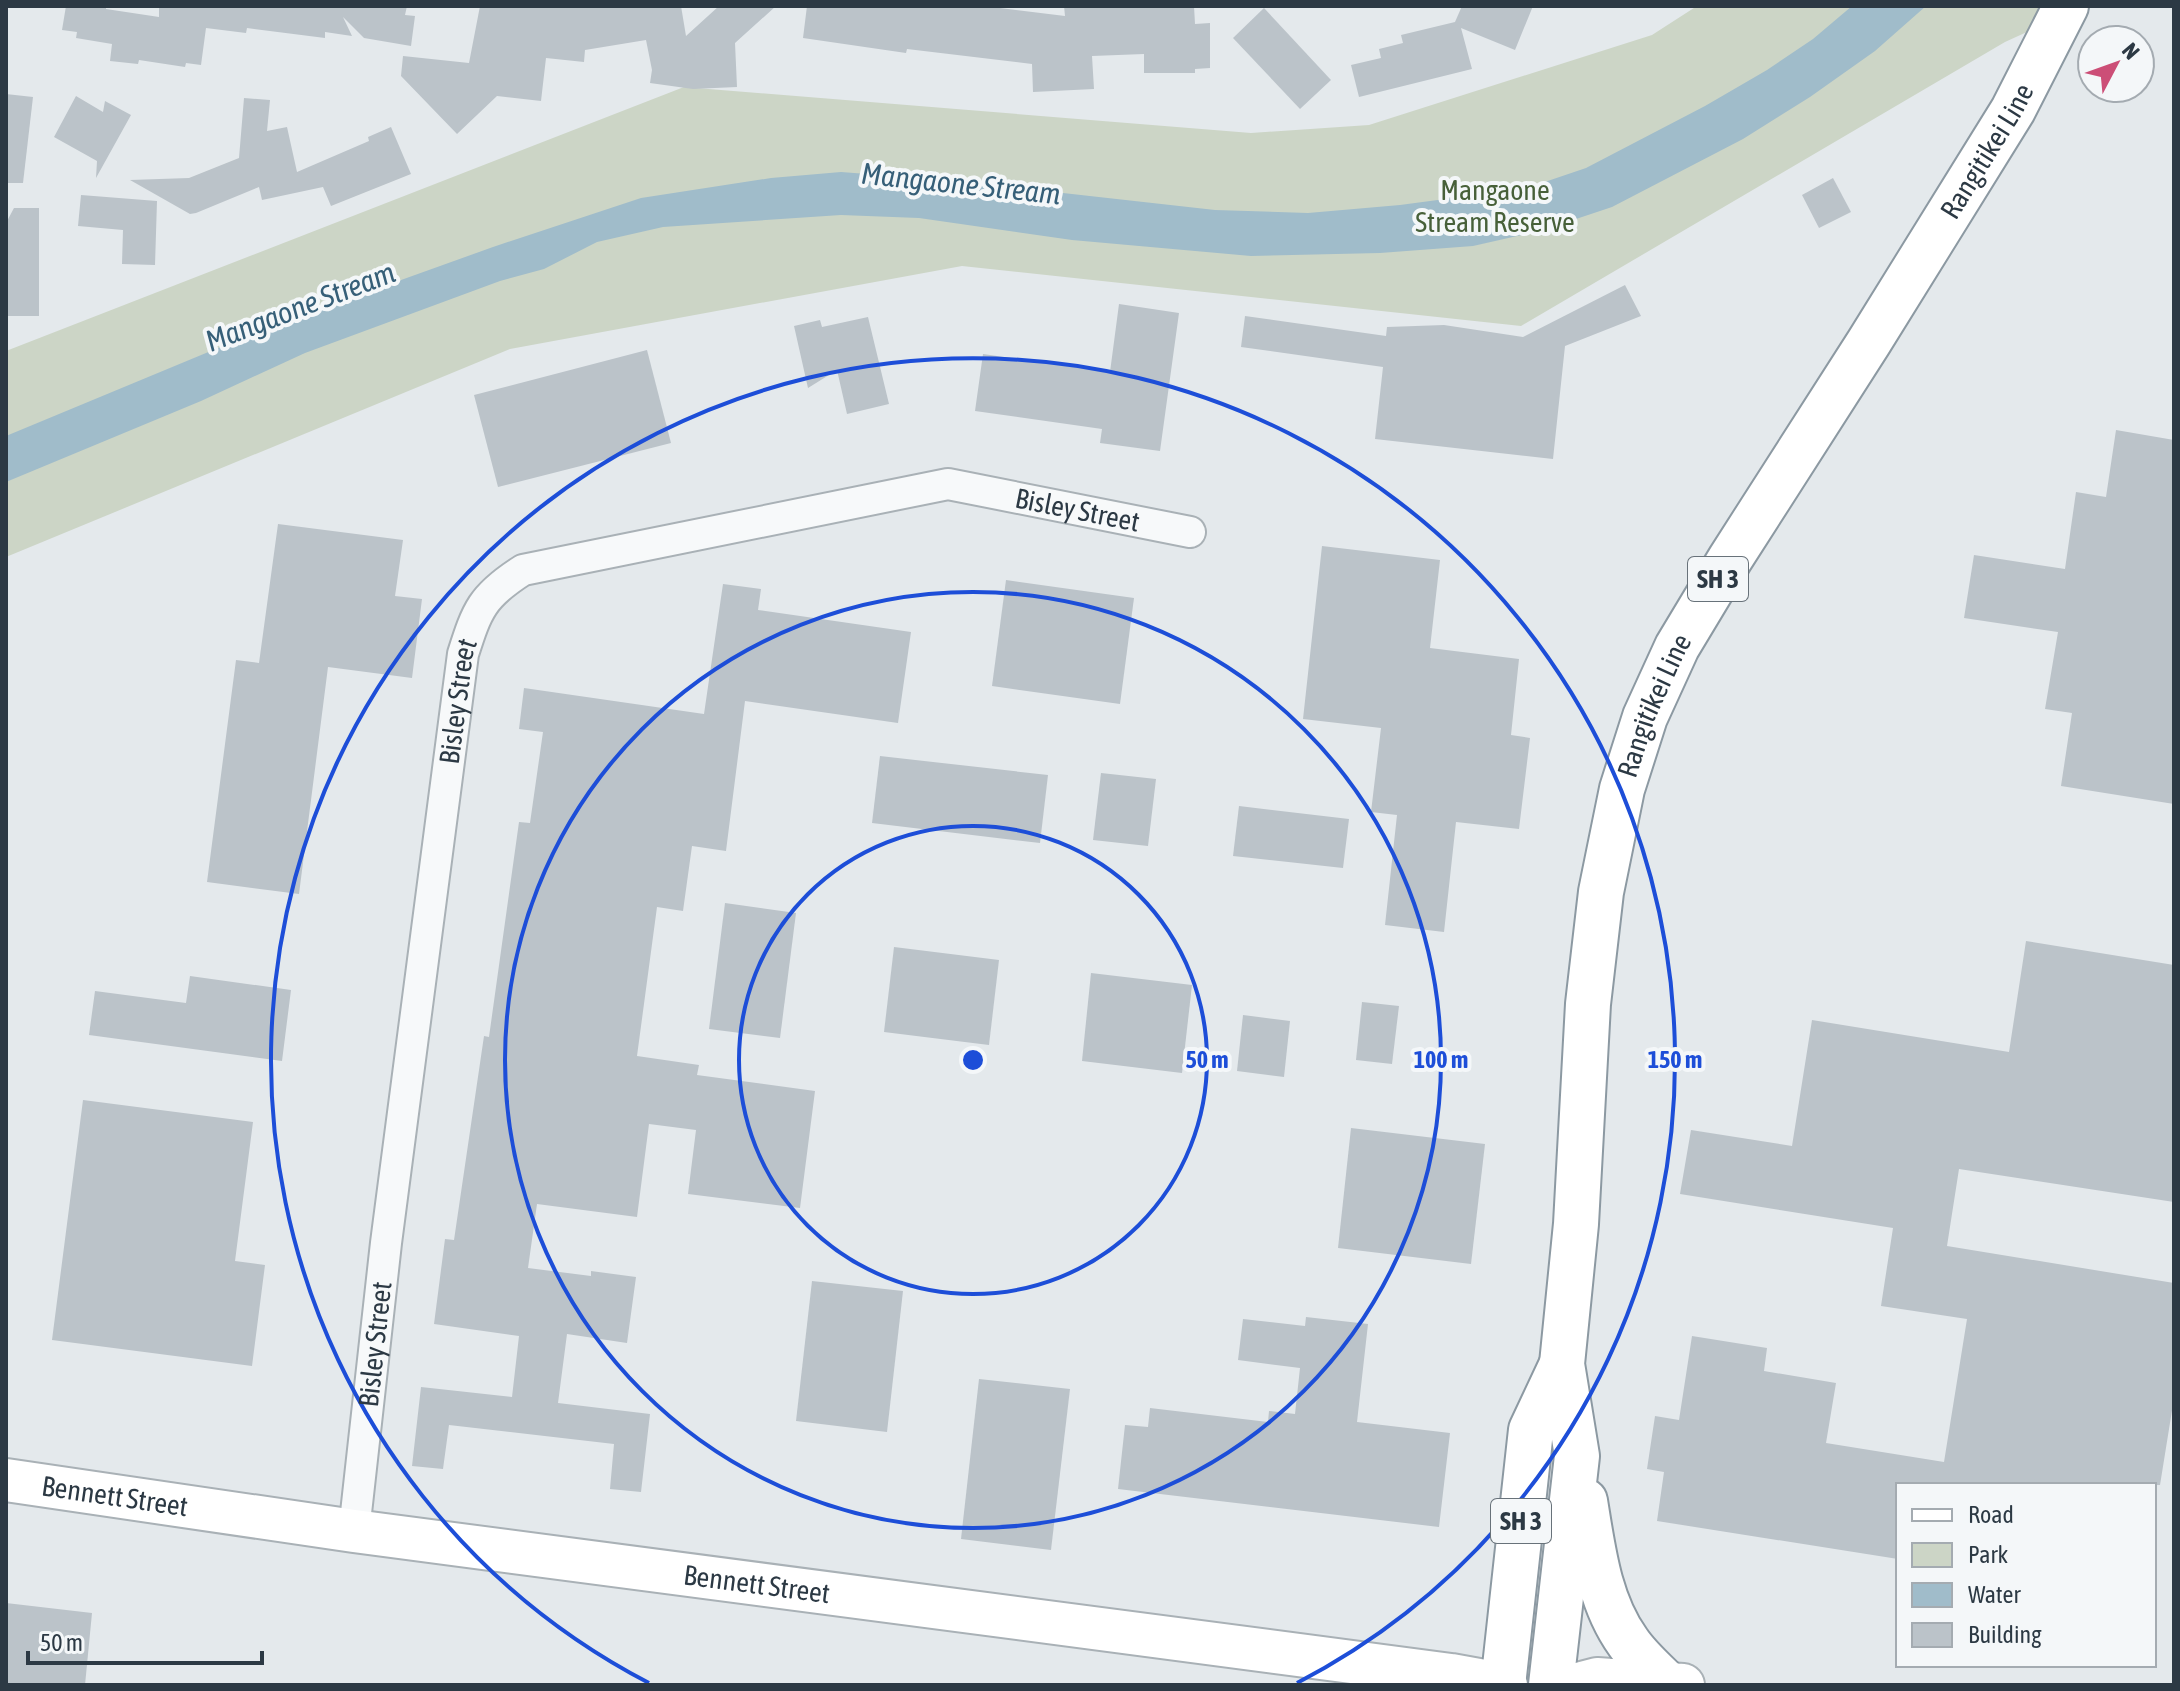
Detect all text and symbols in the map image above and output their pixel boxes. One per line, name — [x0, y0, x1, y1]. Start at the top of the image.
north arrow — [2076, 24, 2156, 104]
text: N — [2117, 37, 2145, 64]
street label: Rangitikei Line — [1934, 78, 2040, 224]
water label: Mangaone Stream — [860, 156, 1062, 210]
park label: Mangaone Stream Reserve — [1415, 174, 1575, 238]
water label: Mangaone Stream — [200, 254, 400, 358]
street label: Bisley Street — [1013, 482, 1142, 538]
road number: SH 3 — [1688, 557, 1748, 601]
street label: Rangitikei Line — [1611, 628, 1697, 781]
street label: Bisley Street — [433, 634, 483, 766]
centre of rings — [959, 1046, 987, 1074]
text: 50 m — [1185, 1046, 1229, 1073]
text: 100 m — [1414, 1046, 1468, 1073]
text: 150 m — [1648, 1046, 1702, 1073]
street label: Bisley Street — [352, 1280, 398, 1409]
street label: Bennett Street — [40, 1469, 190, 1522]
legend — [1896, 1483, 2156, 1667]
road number: SH 3 — [1491, 1499, 1551, 1543]
text: Road — [1968, 1501, 2014, 1528]
text: Park — [1968, 1541, 2009, 1568]
street label: Bennett Street — [682, 1558, 832, 1609]
text: Water — [1968, 1581, 2021, 1608]
scale bar — [28, 1615, 262, 1665]
text: Building — [1968, 1621, 2042, 1648]
text: 50 m — [40, 1629, 83, 1656]

